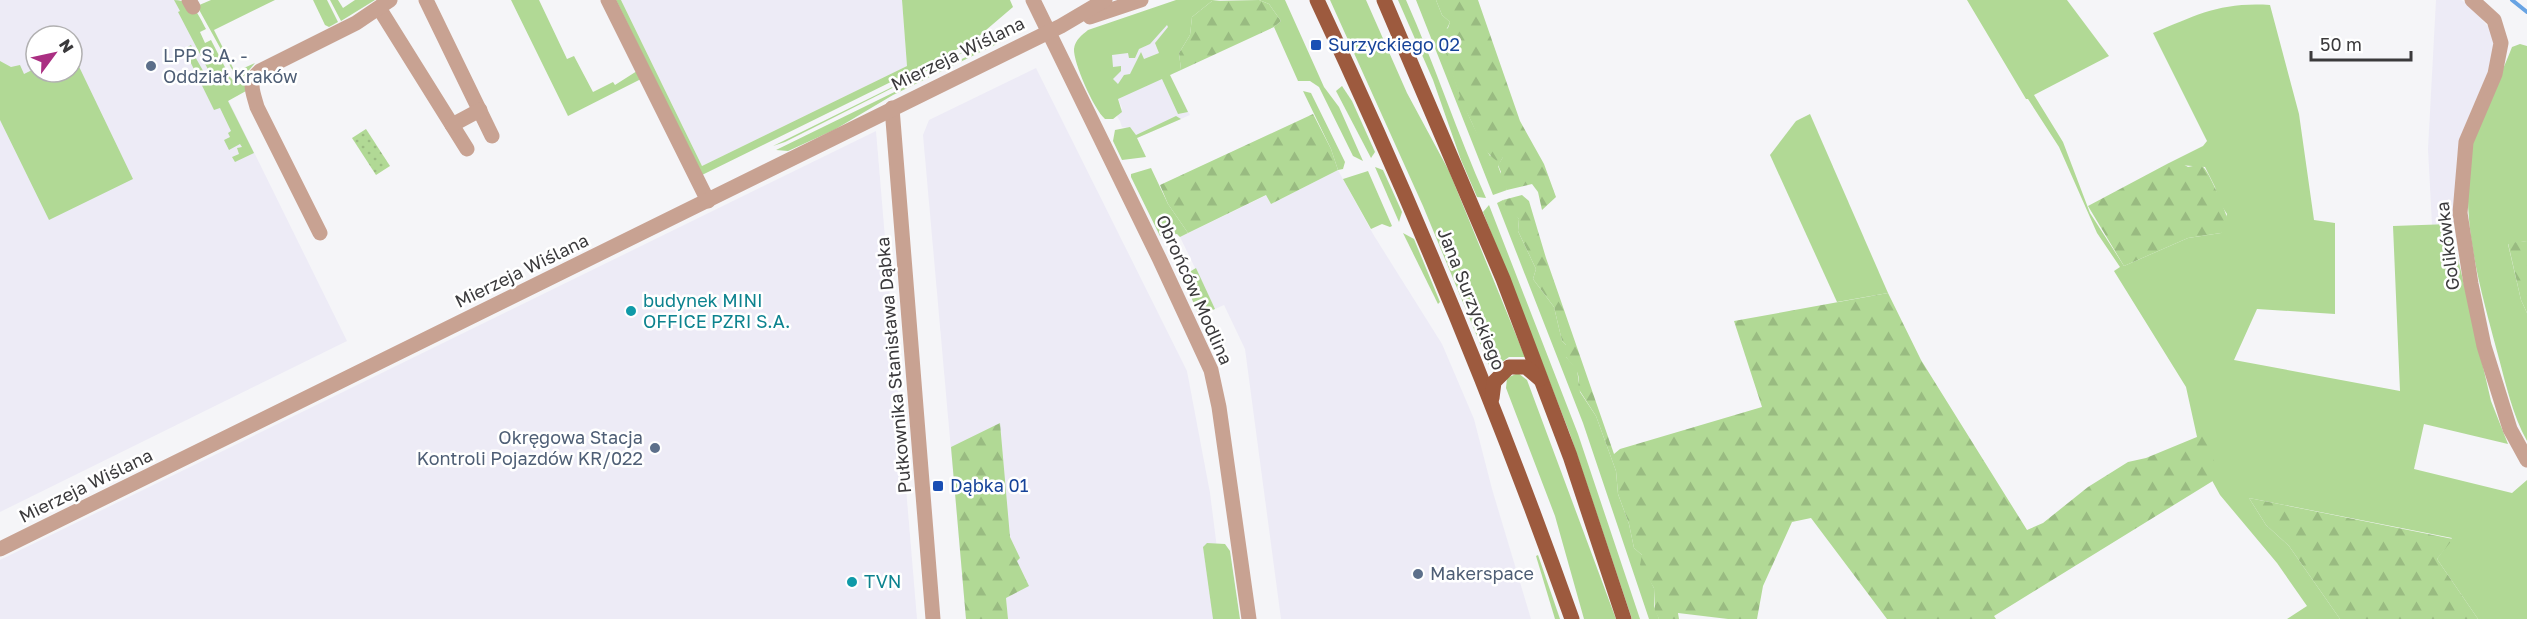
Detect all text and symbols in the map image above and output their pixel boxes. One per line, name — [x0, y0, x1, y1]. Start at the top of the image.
street label: Mierzeja Wiślana — [887, 11, 1028, 95]
north arrow — [24, 24, 84, 84]
scale bar — [2311, 24, 2412, 62]
place label: Surzyckiego 02 — [1328, 33, 1460, 55]
text: 50 m — [2320, 33, 2362, 55]
text: N — [55, 35, 78, 56]
marker: Surzyckiego 02 — [1309, 38, 1323, 52]
place label: LPP S.A. - Oddział Kraków — [163, 44, 298, 87]
marker: LPP S.A. - Oddział Kraków — [144, 59, 158, 73]
street label: Golikówka — [2431, 200, 2463, 292]
street label: Obrońców Modlina — [1152, 211, 1238, 368]
street label: Jana Surzyckiego — [1433, 224, 1511, 373]
street label: Mierzeja Wiślana — [451, 228, 592, 312]
street label: Pułkownika Stanisława Dąbka — [871, 236, 915, 494]
place label: budynek MINI OFFICE PZRI S.A. — [643, 289, 790, 332]
marker: budynek MINI OFFICE PZRI S.A. — [624, 304, 638, 318]
place label: Okręgowa Stacja Kontroli Pojazdów KR/022 — [417, 426, 643, 469]
marker: Okręgowa Stacja Kontroli Pojazdów KR/022 — [648, 441, 662, 455]
street label: Mierzeja Wiślana — [15, 443, 156, 527]
place label: Dąbka 01 — [950, 474, 1029, 496]
marker: Dąbka 01 — [931, 479, 945, 493]
place label: Makerspace — [1430, 562, 1534, 584]
marker: Makerspace — [1411, 567, 1425, 581]
place label: TVN — [864, 570, 901, 592]
marker: TVN — [845, 575, 859, 589]

